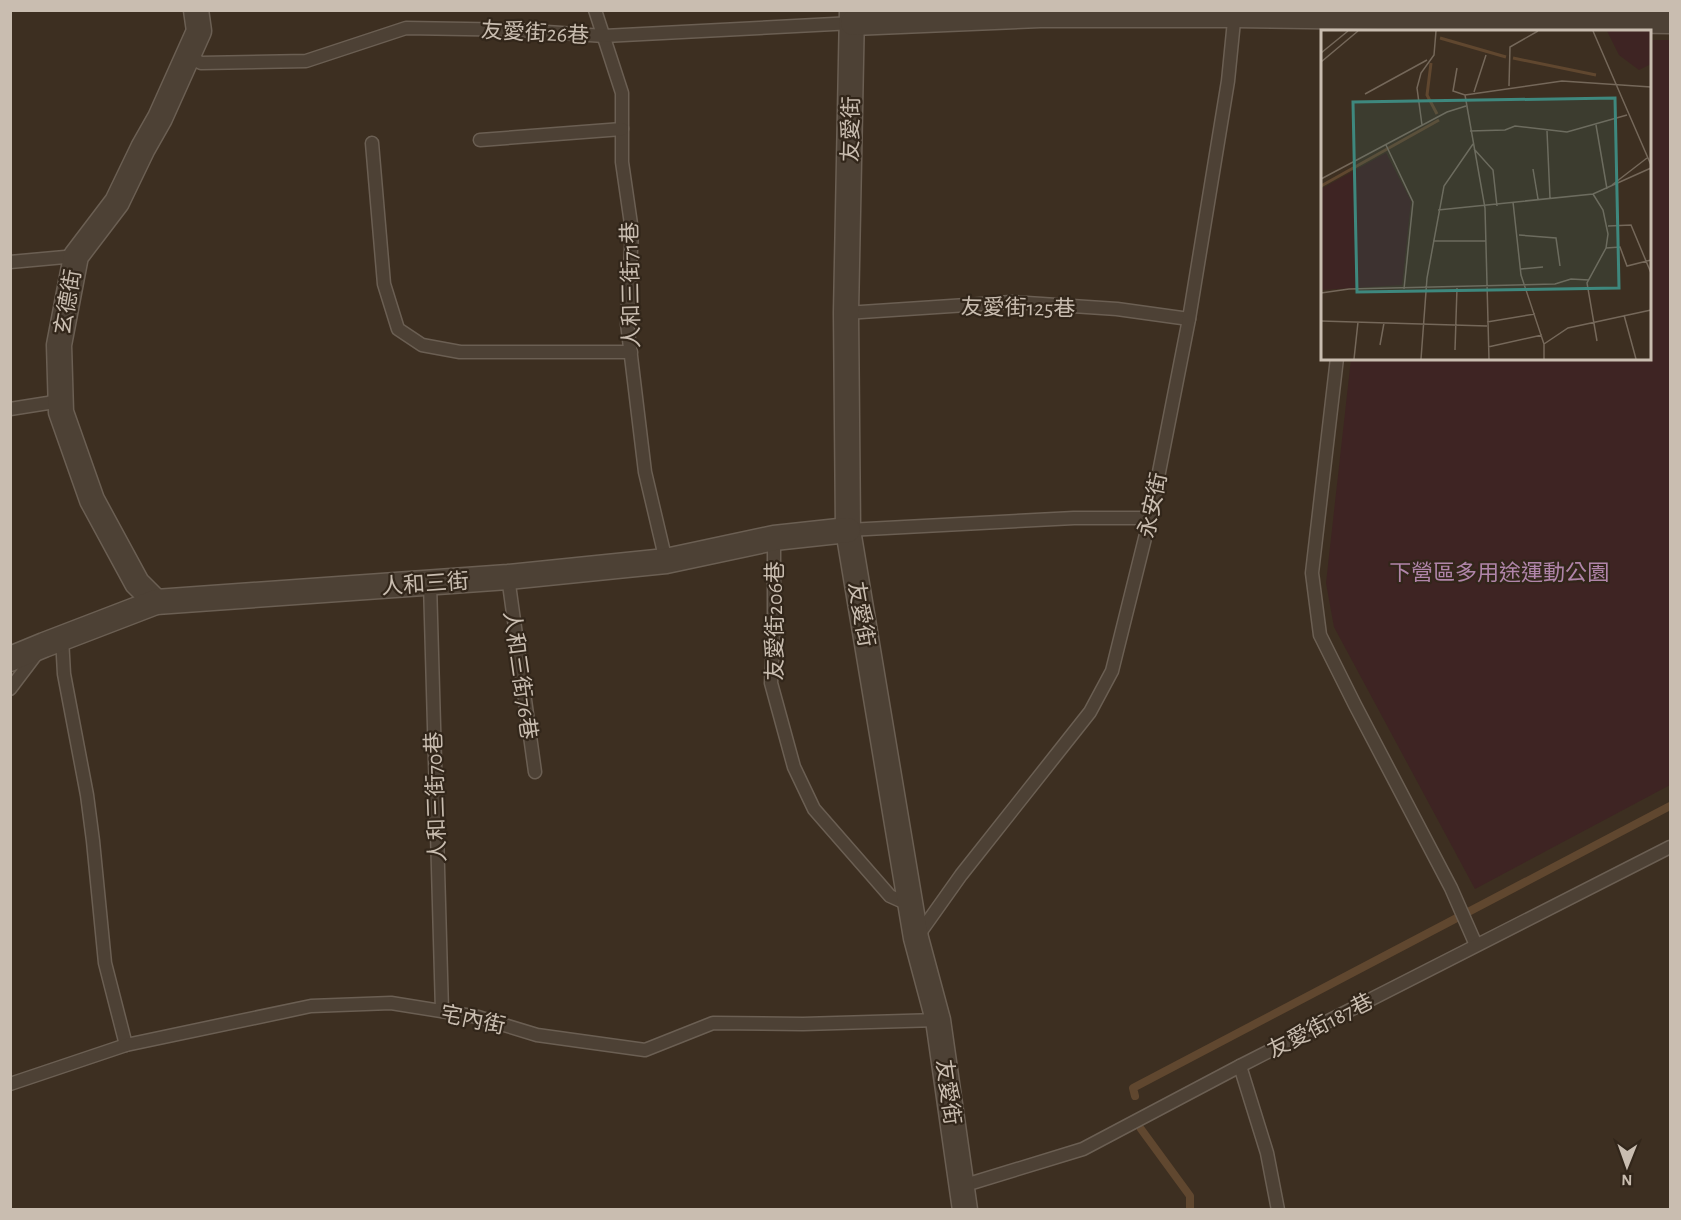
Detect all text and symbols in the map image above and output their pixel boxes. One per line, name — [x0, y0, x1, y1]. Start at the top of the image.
street label: 友愛街26巷 — [480, 18, 590, 47]
inset map — [1321, 30, 1651, 360]
street label: 友愛街 — [838, 96, 863, 162]
street label: 人和三街71巷 — [618, 221, 643, 349]
street label: 玄德街 — [50, 268, 85, 337]
street label: 友愛街125巷 — [960, 295, 1076, 320]
street label: 永安街 — [1134, 470, 1171, 540]
street label: 友愛街206巷 — [763, 561, 786, 681]
park label: 下營區多用途運動公園 — [1389, 561, 1609, 584]
street label: 人和三街 — [380, 569, 470, 598]
street label: 友愛街 — [844, 580, 879, 649]
street label: 人和三街76巷 — [500, 609, 541, 741]
street label: 人和三街70巷 — [422, 731, 449, 863]
street label: 友愛街187巷 — [1264, 989, 1377, 1062]
street label: 宅內街 — [438, 1001, 508, 1038]
street label: 友愛街 — [933, 1058, 964, 1126]
north arrow — [1597, 1136, 1657, 1196]
text: N — [1621, 1172, 1632, 1188]

